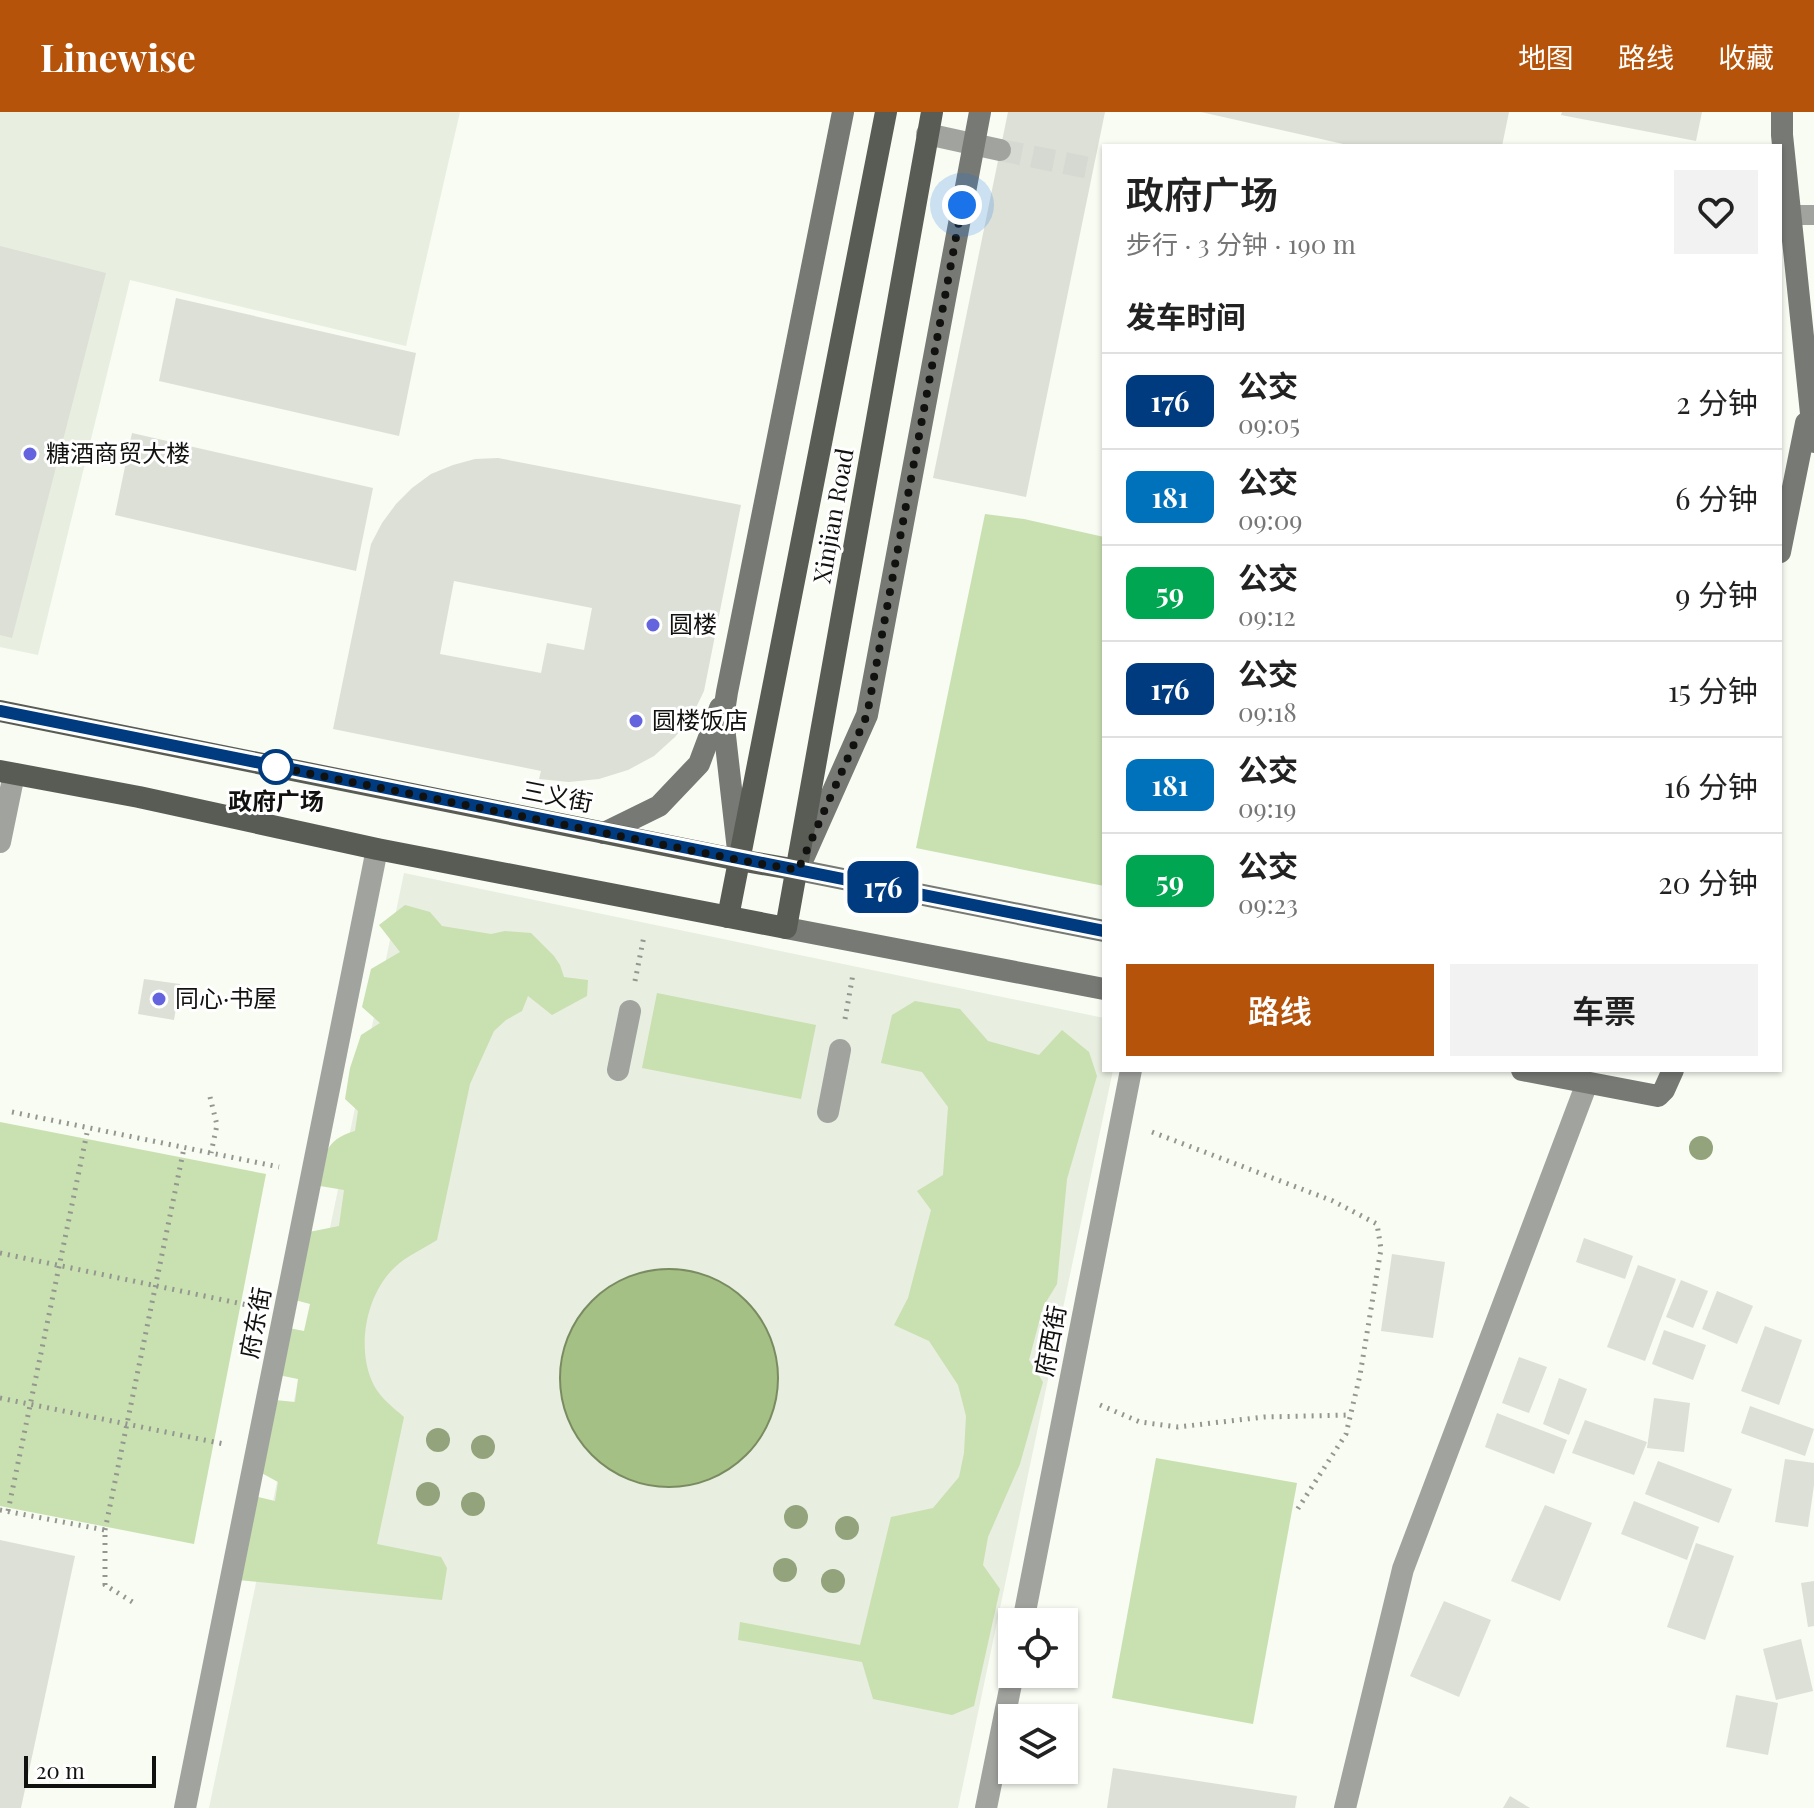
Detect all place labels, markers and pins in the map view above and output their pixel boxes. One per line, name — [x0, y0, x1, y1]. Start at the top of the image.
place label: 糖酒商贸大楼 — [46, 436, 190, 468]
marker: 糖酒商贸大楼 — [21, 445, 39, 463]
place label: 圆楼 — [669, 607, 717, 639]
marker: 圆楼 — [644, 616, 662, 634]
place label: 圆楼饭店 — [652, 703, 748, 735]
marker: 圆楼饭店 — [627, 712, 645, 730]
marker: 政府广场 — [259, 750, 293, 784]
place label: 政府广场 — [228, 784, 324, 816]
place label: 同心·书屋 — [175, 981, 277, 1013]
marker: 同心·书屋 — [150, 990, 168, 1008]

